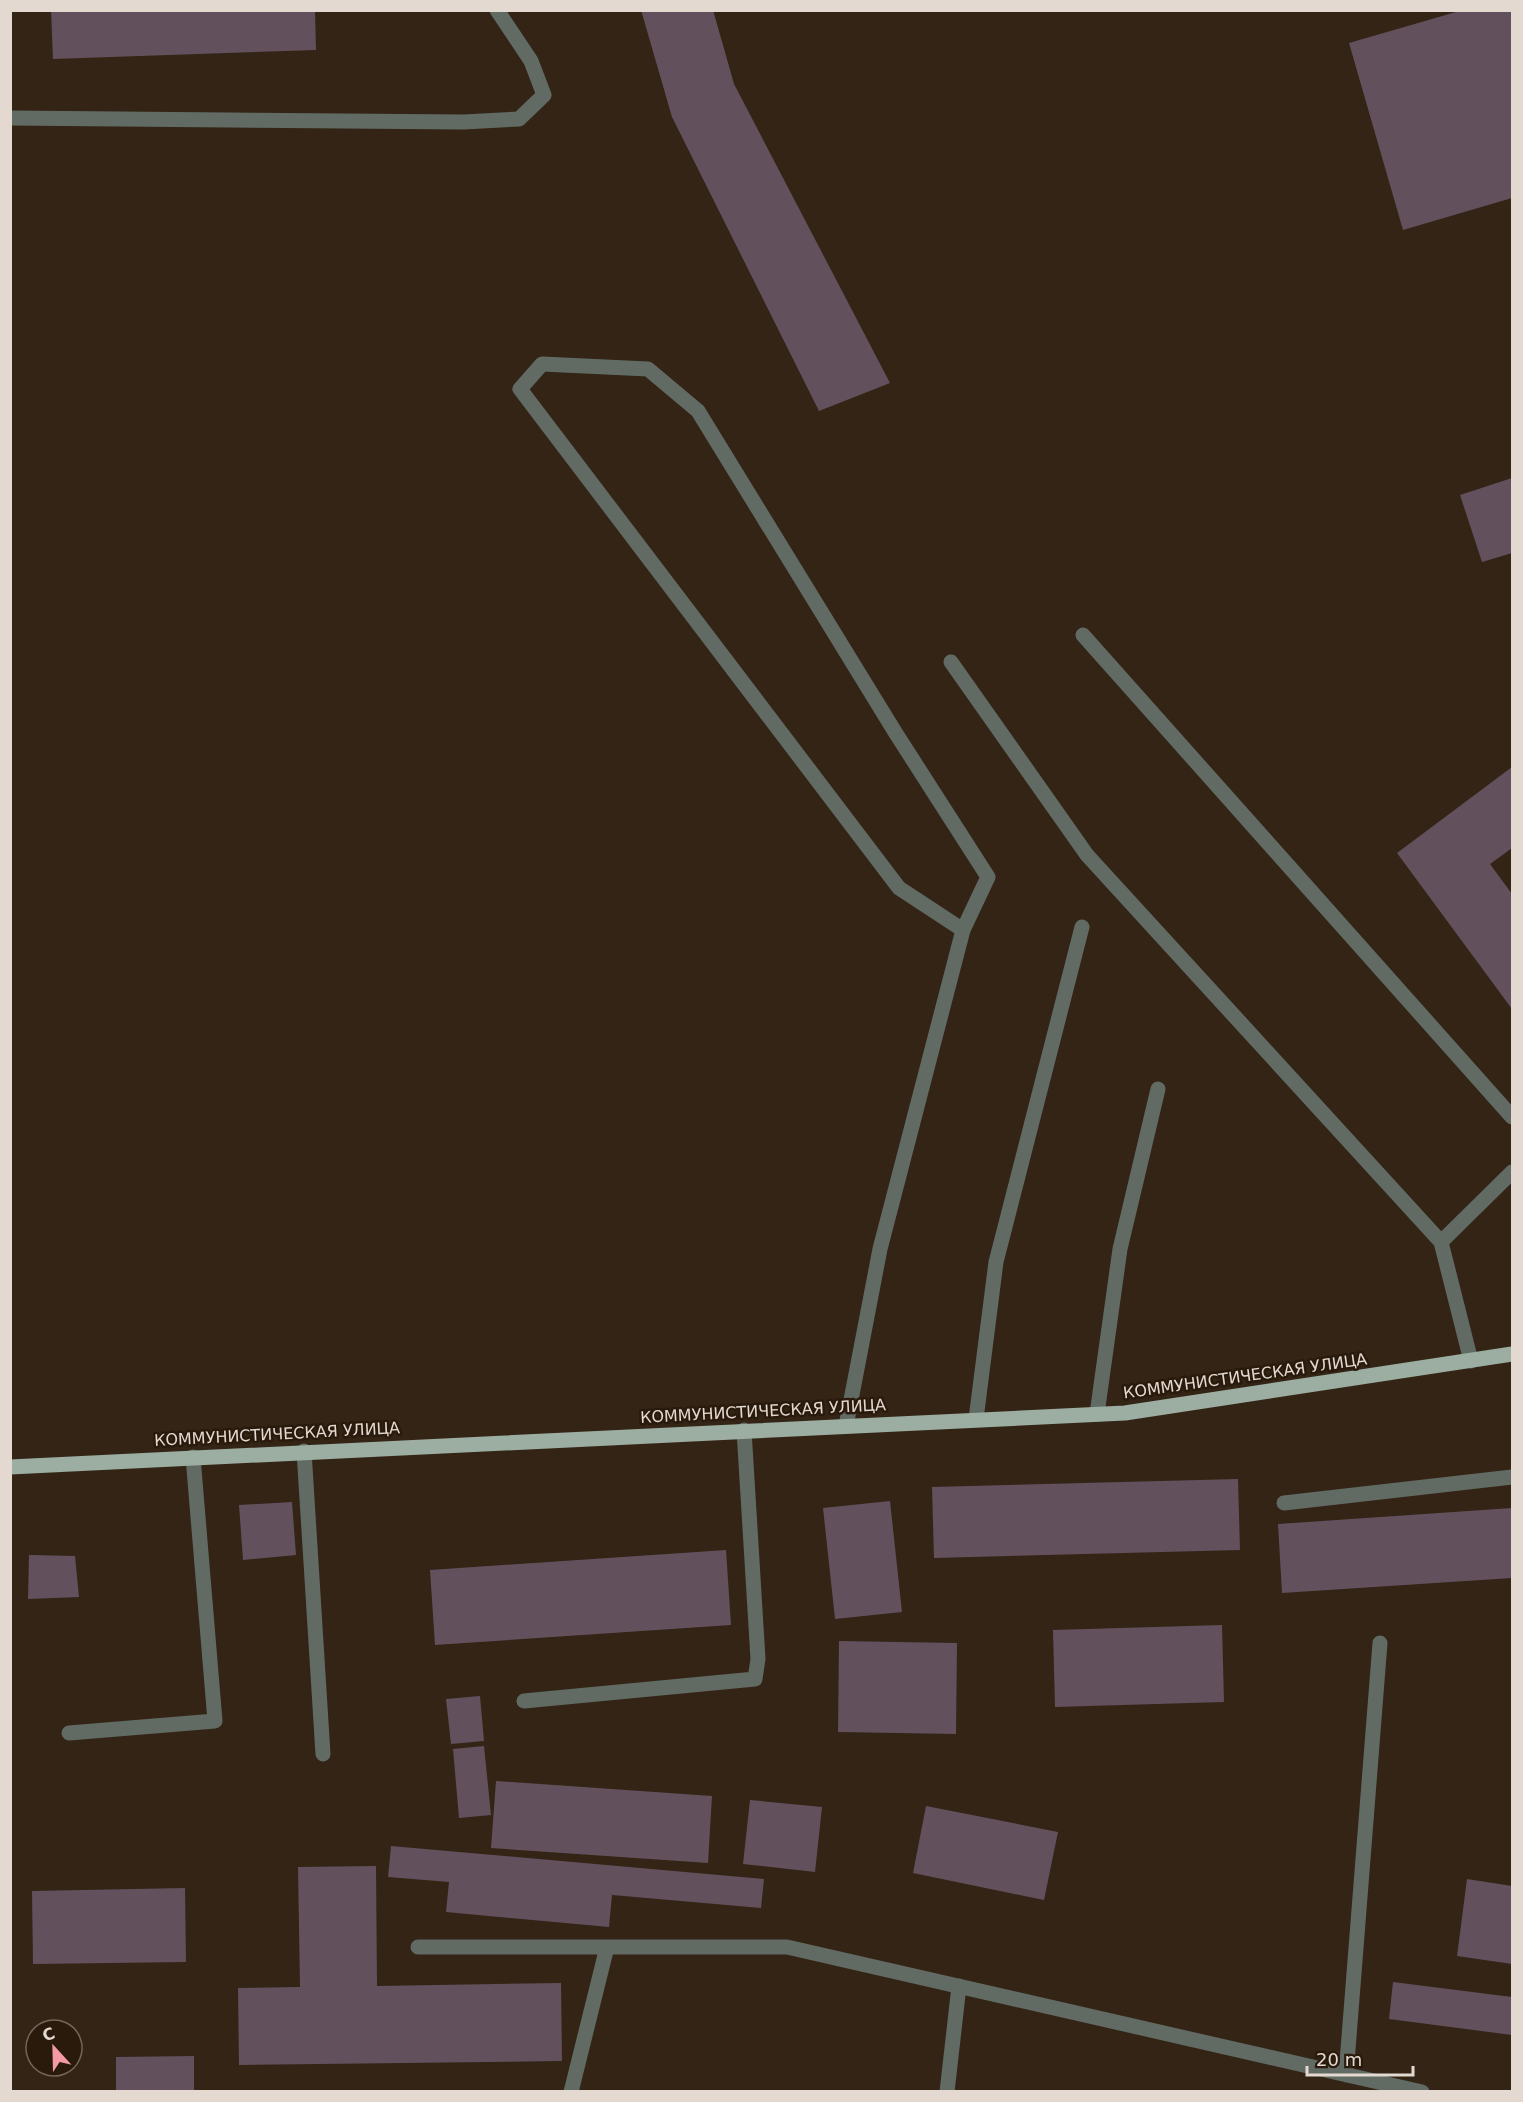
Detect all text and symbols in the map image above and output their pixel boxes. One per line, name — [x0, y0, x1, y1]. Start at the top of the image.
street label: КОММУНИСТИЧЕСКАЯ УЛИЦА — [1122, 1349, 1368, 1403]
street label: КОММУНИСТИЧЕСКАЯ УЛИЦА — [640, 1395, 886, 1427]
street label: КОММУНИСТИЧЕСКАЯ УЛИЦА — [154, 1418, 400, 1450]
north arrow — [24, 2018, 84, 2078]
text: С — [40, 2024, 58, 2046]
scale bar — [1307, 2039, 1414, 2077]
text: 20 m — [1316, 2049, 1362, 2070]

